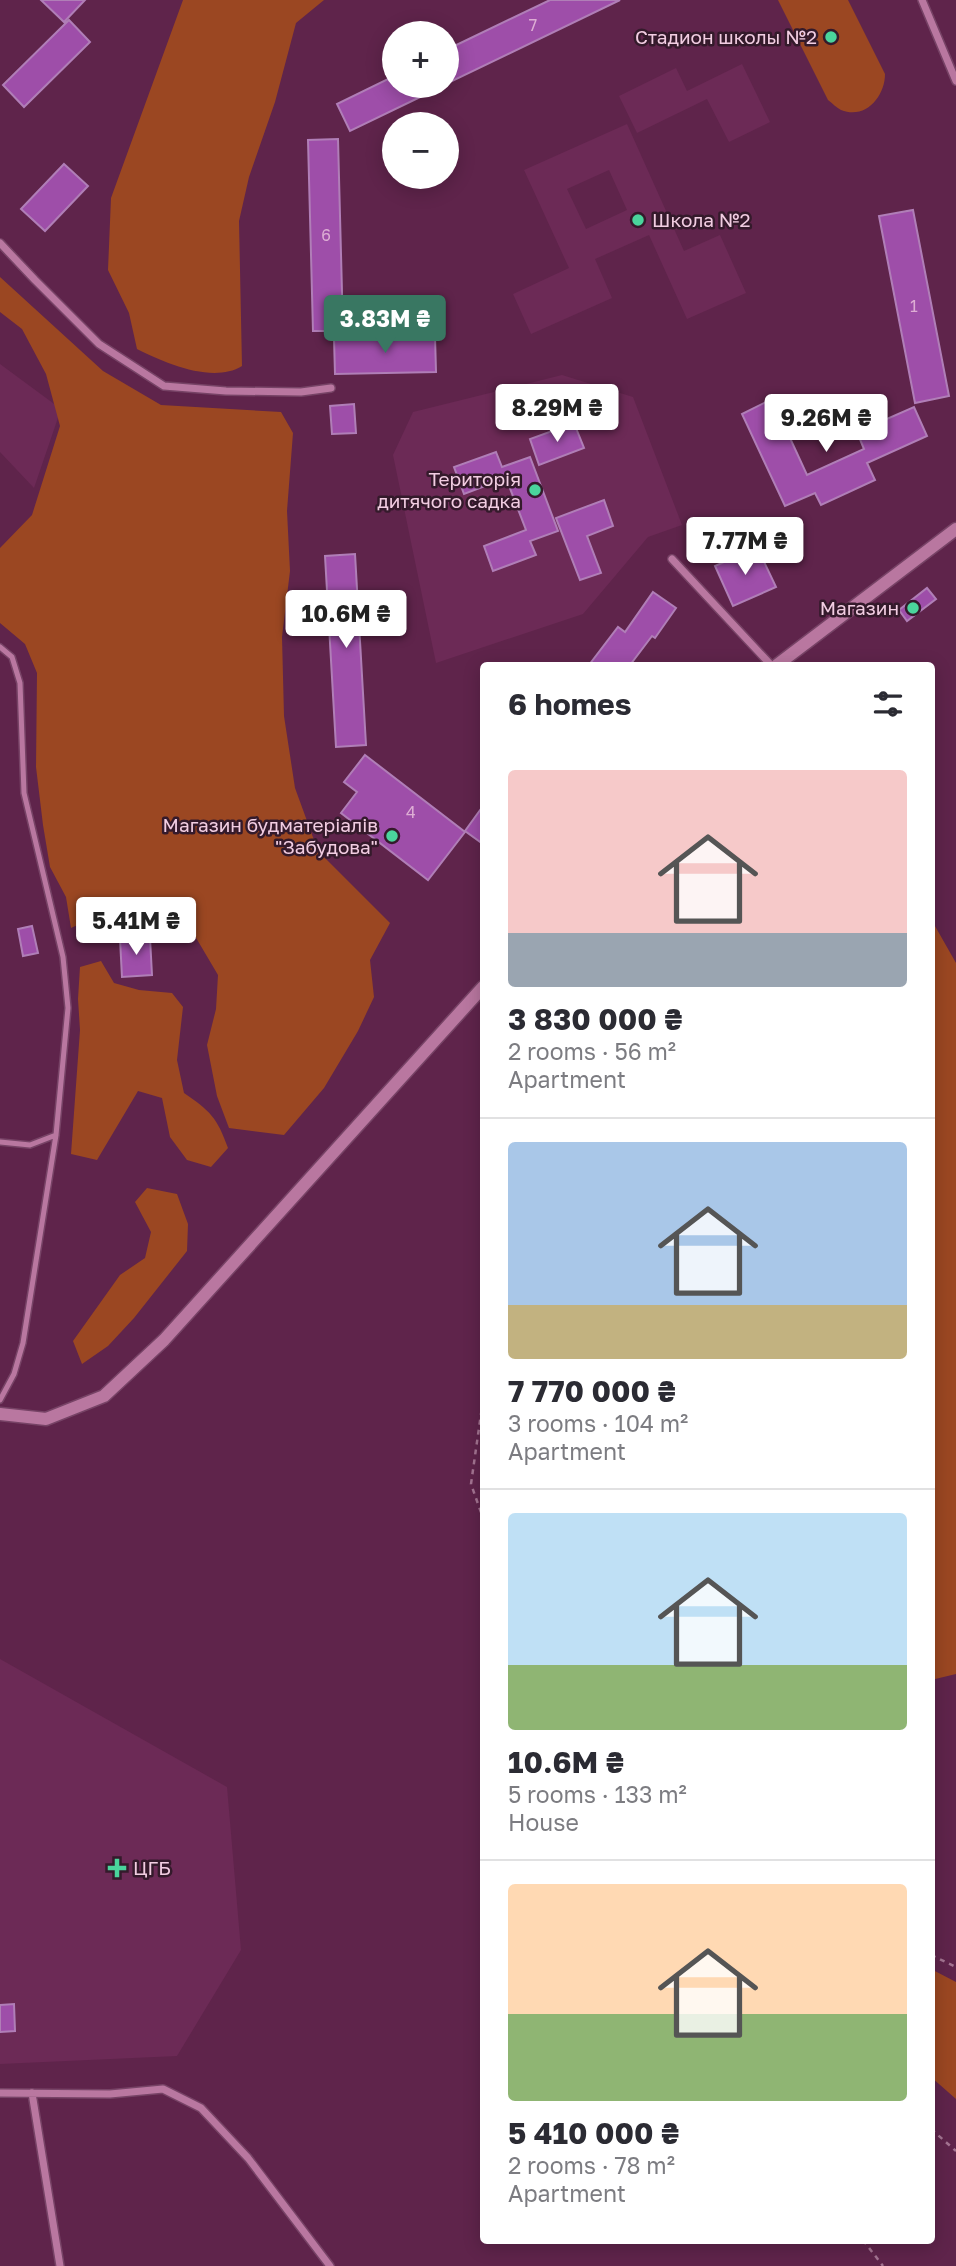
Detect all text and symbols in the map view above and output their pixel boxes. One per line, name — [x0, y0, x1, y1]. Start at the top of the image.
house number: 7 — [529, 15, 537, 35]
map controls — [382, 21, 459, 189]
button: + — [382, 21, 459, 98]
place label: Стадион школы №2 — [635, 25, 817, 48]
marker: Стадион школы №2 — [823, 29, 839, 45]
button: − — [382, 112, 459, 189]
place label: Школа №2 — [652, 208, 751, 231]
marker: Школа №2 — [630, 212, 646, 228]
house number: 6 — [321, 225, 331, 245]
pin: 3.83M ₴ — [320, 296, 450, 355]
house number: 1 — [910, 296, 918, 316]
text: 3.83M ₴ — [340, 304, 430, 332]
pin: 8.29M ₴ — [492, 384, 622, 444]
text: 8.29M ₴ — [512, 393, 602, 421]
pin: 9.26M ₴ — [761, 394, 891, 454]
text: 9.26M ₴ — [781, 403, 871, 431]
place label: Територія дитячого садка — [377, 467, 521, 512]
marker: Територія дитячого садка — [527, 482, 543, 498]
pin: 7.77M ₴ — [680, 518, 810, 577]
text: 7.77M ₴ — [702, 526, 788, 554]
pin: 10.6M ₴ — [281, 590, 411, 650]
place label: Магазин — [820, 596, 899, 619]
text: 10.6M ₴ — [301, 599, 391, 627]
marker: Магазин — [905, 600, 921, 616]
icon: filters — [869, 685, 907, 723]
text: 6 homes — [508, 686, 631, 722]
house number: 4 — [406, 802, 416, 822]
place label: Магазин будматеріалів "Забудова" — [163, 813, 378, 858]
icon: home — [645, 816, 771, 942]
marker: Магазин будматеріалів "Забудова" — [384, 828, 400, 844]
pin: 5.41M ₴ — [71, 898, 201, 957]
text: 5.41M ₴ — [92, 906, 180, 934]
text: 3 830 000 ₴ — [508, 1001, 683, 1037]
text: 2 rooms · 56 m² — [508, 1037, 676, 1065]
text: Apartment — [508, 1065, 626, 1093]
icon: home — [645, 1188, 771, 1314]
text: 7 770 000 ₴ — [508, 1373, 676, 1409]
text: 3 rooms · 104 m² — [508, 1409, 688, 1437]
text: Apartment — [508, 1437, 626, 1465]
icon: home — [645, 1559, 771, 1685]
text: 10.6M ₴ — [508, 1744, 624, 1780]
text: 5 rooms · 133 m² — [508, 1780, 687, 1808]
text: House — [508, 1808, 579, 1836]
place label: ЦГБ — [133, 1856, 171, 1879]
marker: ЦГБ — [107, 1858, 127, 1878]
icon: home — [645, 1930, 771, 2056]
text: 5 410 000 ₴ — [508, 2115, 679, 2151]
text: 2 rooms · 78 m² — [508, 2151, 675, 2179]
text: Apartment — [508, 2179, 626, 2207]

